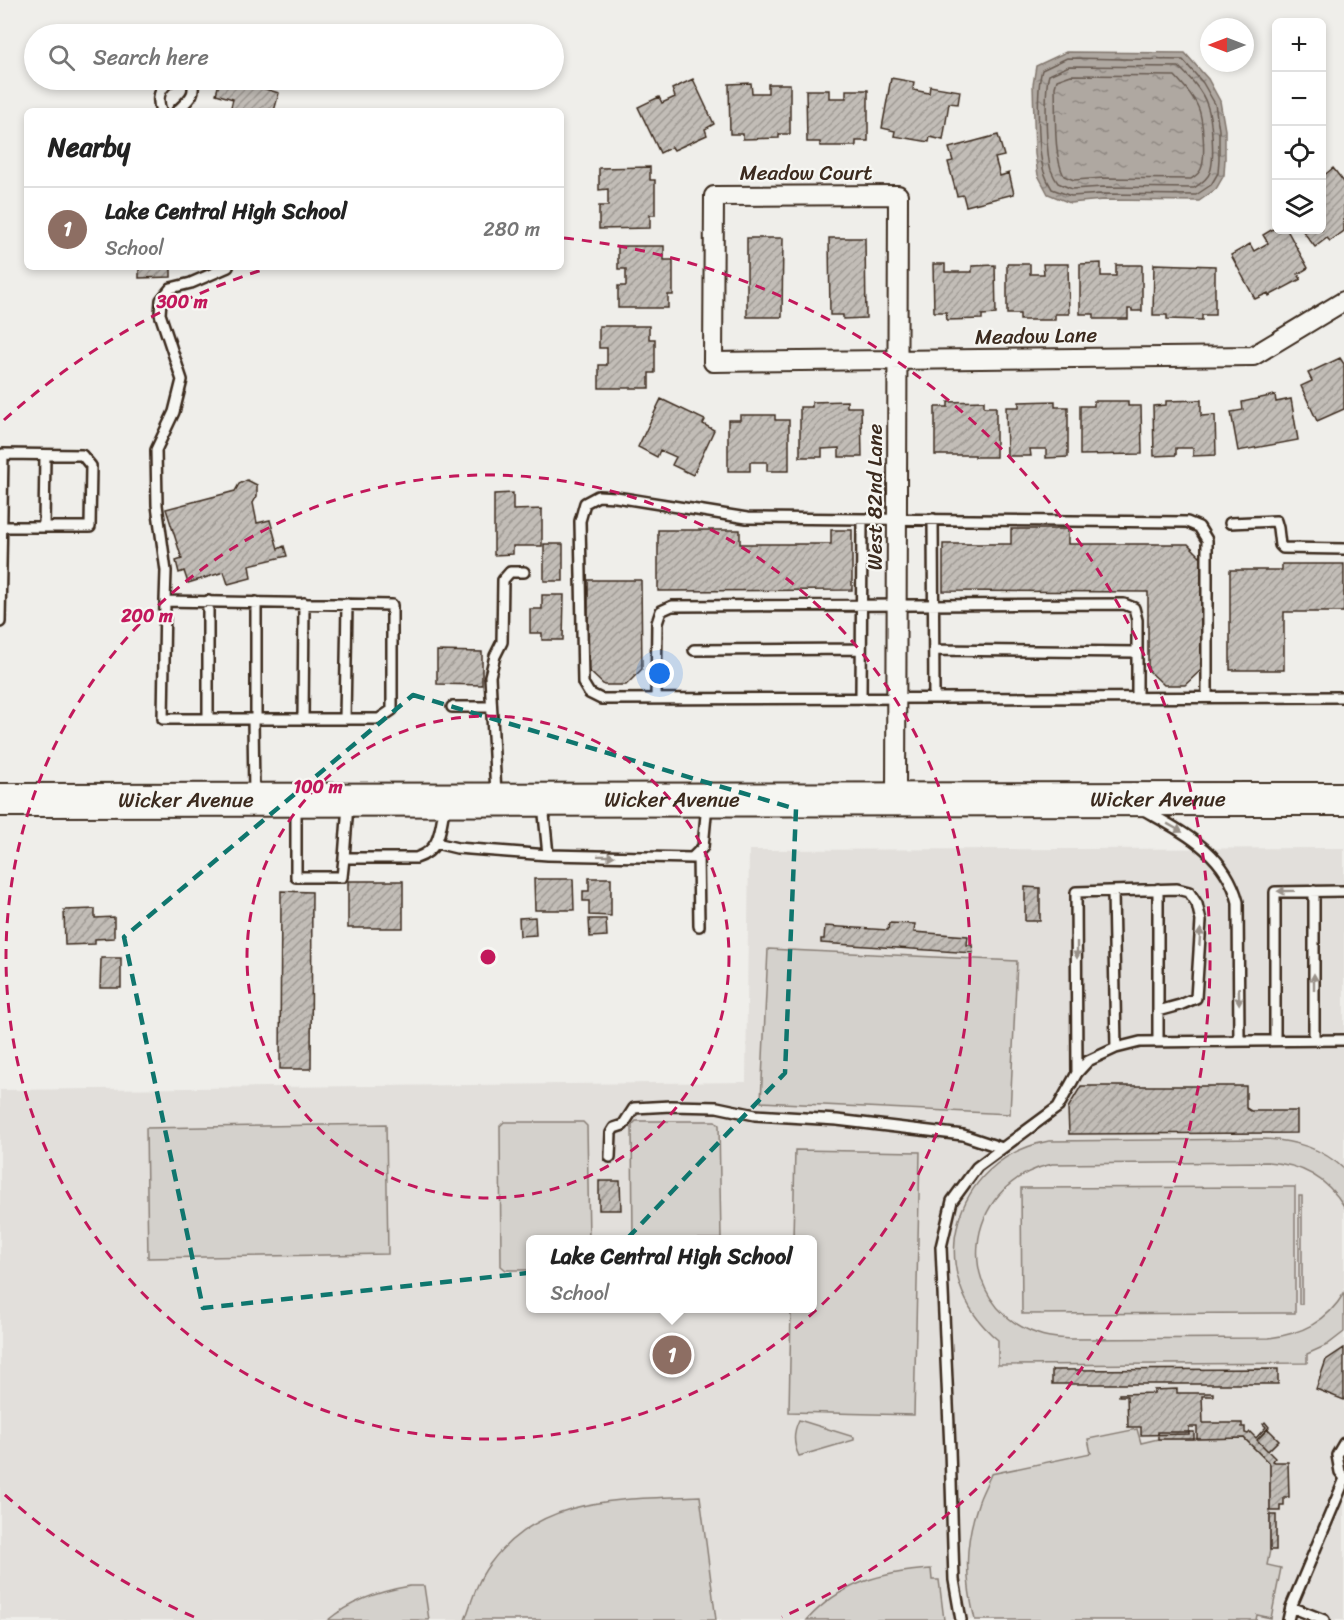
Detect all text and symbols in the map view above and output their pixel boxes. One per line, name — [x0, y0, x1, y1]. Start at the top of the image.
north arrow — [1200, 18, 1254, 72]
map controls — [1272, 18, 1326, 234]
button: + — [1272, 18, 1326, 72]
search box — [24, 24, 564, 90]
text: Search here — [93, 38, 209, 77]
icon: search — [45, 41, 78, 74]
button: − — [1272, 72, 1326, 126]
text: Nearby — [48, 124, 130, 170]
button: locate — [1272, 126, 1326, 180]
street label: Meadow Court — [740, 154, 872, 192]
button: layers — [1272, 180, 1326, 234]
text: Lake Central High School — [105, 192, 347, 231]
text: 1 — [63, 212, 72, 247]
text: 280 m — [483, 212, 540, 247]
text: School — [105, 231, 164, 266]
text: 300 m — [155, 286, 208, 318]
street label: Meadow Lane — [974, 316, 1098, 356]
street label: West 82nd Lane — [856, 424, 894, 570]
text: 200 m — [120, 600, 173, 632]
your location — [645, 659, 674, 688]
text: 100 m — [294, 771, 343, 803]
street label: Wicker Avenue — [604, 780, 740, 819]
street label: Wicker Avenue — [1090, 780, 1226, 818]
street label: Wicker Avenue — [118, 781, 254, 819]
one-way arrow — [1167, 822, 1183, 833]
one-way arrow — [597, 851, 616, 861]
one-way arrow — [1276, 887, 1295, 896]
one-way arrow — [1195, 928, 1204, 947]
one-way arrow — [1072, 941, 1082, 960]
centre of rings — [478, 947, 498, 967]
one-way arrow — [1309, 972, 1319, 991]
one-way arrow — [1234, 987, 1244, 1006]
popup — [526, 1235, 817, 1313]
text: Lake Central High School — [551, 1237, 792, 1276]
text: School — [551, 1276, 610, 1311]
pin: 1 — [652, 1332, 692, 1378]

